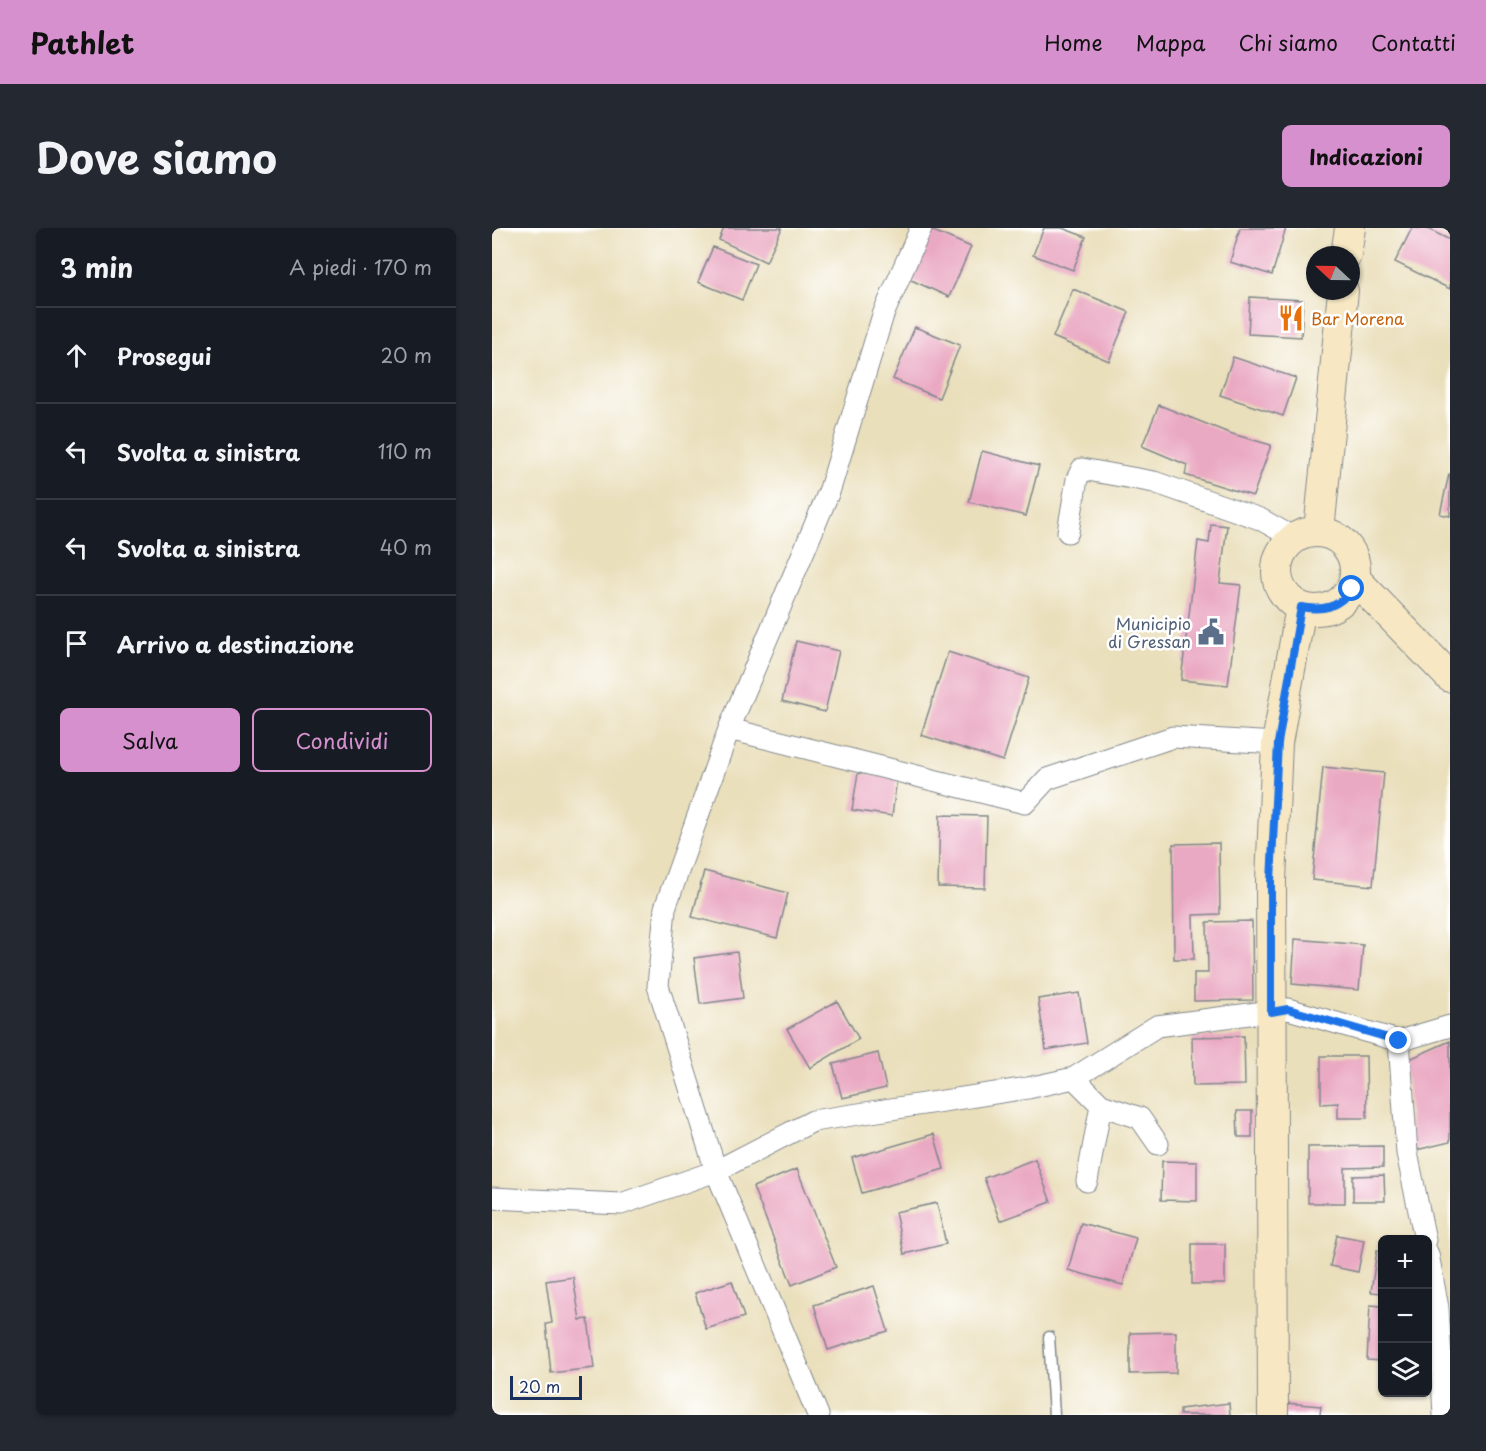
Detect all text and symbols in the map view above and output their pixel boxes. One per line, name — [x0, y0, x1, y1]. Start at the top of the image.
text: Pathlet — [30, 21, 134, 64]
text: Home — [1044, 26, 1103, 58]
text: Mappa — [1136, 26, 1206, 58]
text: Chi siamo — [1239, 26, 1338, 58]
text: Contatti — [1371, 26, 1456, 58]
text: Dove siamo — [36, 125, 277, 188]
button: Indicazioni — [1282, 125, 1450, 187]
north arrow — [1306, 246, 1360, 300]
text: 3 min — [60, 248, 133, 287]
text: A piedi · 170 m — [289, 252, 432, 282]
restaurant icon: Bar Morena — [1276, 303, 1306, 333]
place label: Bar Morena — [1311, 306, 1404, 330]
icon: ahead — [60, 339, 93, 372]
text: Prosegui — [117, 339, 211, 372]
text: 20 m — [380, 340, 432, 370]
icon: left — [60, 435, 93, 468]
text: Svolta a sinistra — [117, 435, 300, 468]
text: 110 m — [378, 436, 432, 466]
icon: left — [60, 531, 93, 564]
text: Svolta a sinistra — [117, 531, 300, 564]
text: 40 m — [380, 532, 432, 562]
route start — [1338, 575, 1364, 601]
place label: Municipio di Gressan — [1108, 611, 1191, 653]
public building icon: Municipio di Gressan — [1196, 617, 1226, 647]
icon: arrive — [60, 627, 93, 660]
text: Arrivo a destinazione — [117, 627, 354, 660]
button: Salva — [60, 708, 240, 772]
button: Condividi — [252, 708, 432, 772]
route end — [1385, 1027, 1411, 1053]
map controls — [1378, 1235, 1432, 1397]
button: + — [1378, 1235, 1432, 1289]
button: − — [1378, 1289, 1432, 1343]
button: layers — [1378, 1343, 1432, 1397]
scale bar — [510, 1373, 582, 1400]
text: 20 m — [519, 1374, 560, 1398]

